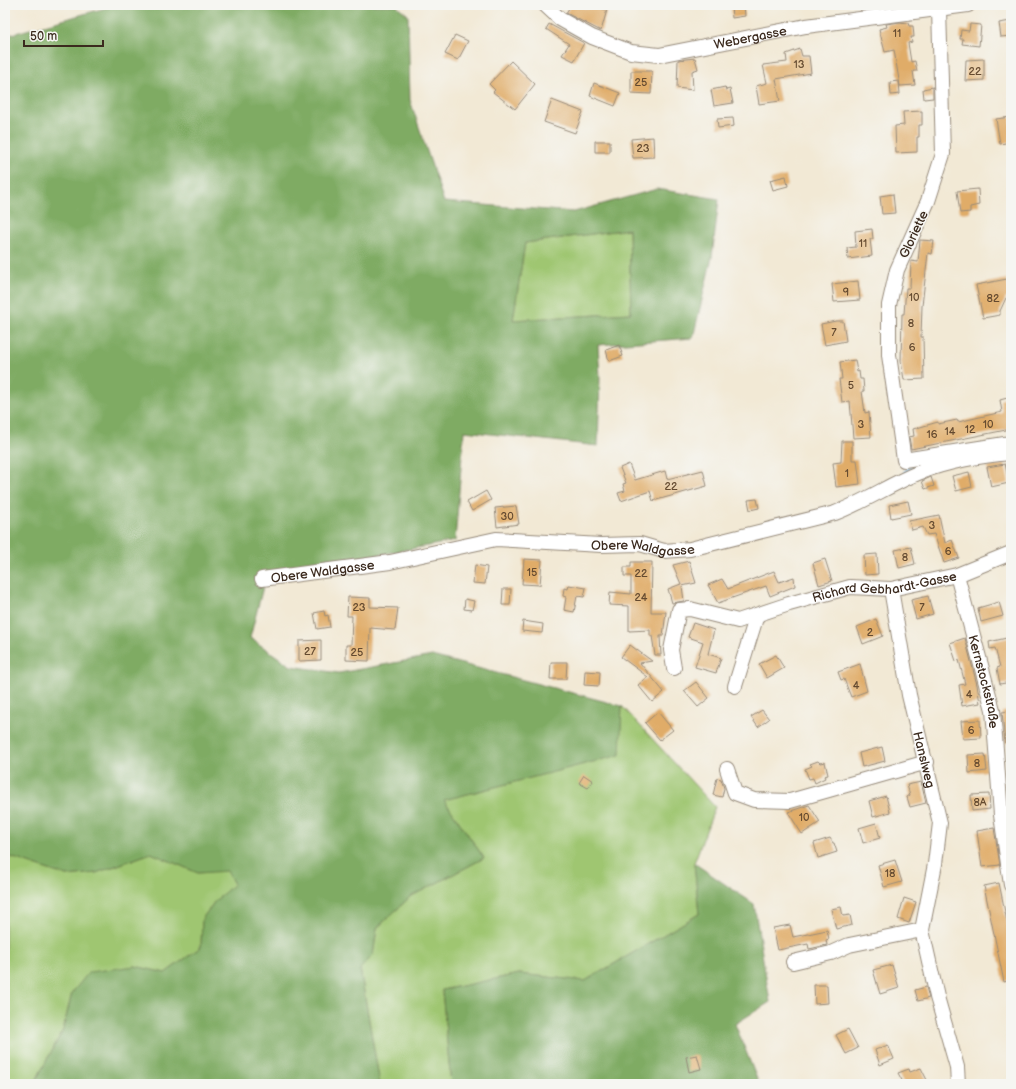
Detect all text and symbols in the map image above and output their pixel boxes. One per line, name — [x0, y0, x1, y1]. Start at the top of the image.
scale bar — [24, 22, 103, 48]
street label: Webergasse — [713, 23, 788, 53]
house number: 11 — [893, 27, 901, 40]
text: 50 m — [30, 29, 57, 44]
house number: 13 — [793, 58, 805, 71]
house number: 22 — [969, 65, 982, 78]
house number: 25 — [635, 76, 647, 89]
house number: 23 — [636, 142, 650, 155]
street label: Gloriette — [896, 208, 932, 261]
house number: 11 — [859, 237, 867, 250]
house number: 9 — [843, 286, 849, 299]
house number: 10 — [909, 291, 920, 304]
house number: 82 — [987, 292, 1000, 305]
house number: 8 — [908, 317, 914, 330]
house number: 7 — [831, 326, 837, 339]
house number: 6 — [909, 341, 916, 354]
house number: 5 — [848, 379, 854, 392]
house number: 3 — [858, 418, 865, 431]
house number: 10 — [983, 418, 994, 431]
house number: 12 — [965, 423, 976, 436]
house number: 14 — [945, 425, 956, 438]
house number: 16 — [927, 428, 938, 441]
house number: 1 — [845, 467, 849, 480]
house number: 22 — [665, 480, 678, 493]
house number: 30 — [500, 510, 514, 523]
house number: 3 — [929, 519, 936, 532]
street label: Obere Waldgasse — [591, 537, 697, 560]
house number: 6 — [945, 545, 952, 558]
house number: 8 — [902, 551, 908, 564]
street label: Obere Waldgasse — [270, 557, 376, 587]
house number: 15 — [527, 566, 537, 579]
house number: 22 — [635, 567, 648, 580]
street label: Richard Gebhardt-Gasse — [810, 568, 958, 606]
house number: 24 — [634, 591, 648, 604]
house number: 23 — [352, 601, 366, 614]
house number: 7 — [919, 601, 925, 614]
house number: 2 — [867, 626, 874, 639]
street label: Kernstockstraße — [964, 633, 1001, 729]
house number: 27 — [304, 645, 317, 658]
house number: 25 — [351, 646, 363, 659]
house number: 4 — [853, 679, 860, 692]
house number: 4 — [966, 688, 973, 701]
house number: 6 — [968, 724, 975, 737]
street label: Hanslweg — [909, 730, 938, 790]
house number: 8 — [974, 757, 980, 770]
house number: 8A — [973, 796, 987, 809]
house number: 10 — [799, 811, 810, 824]
house number: 18 — [885, 867, 895, 880]

